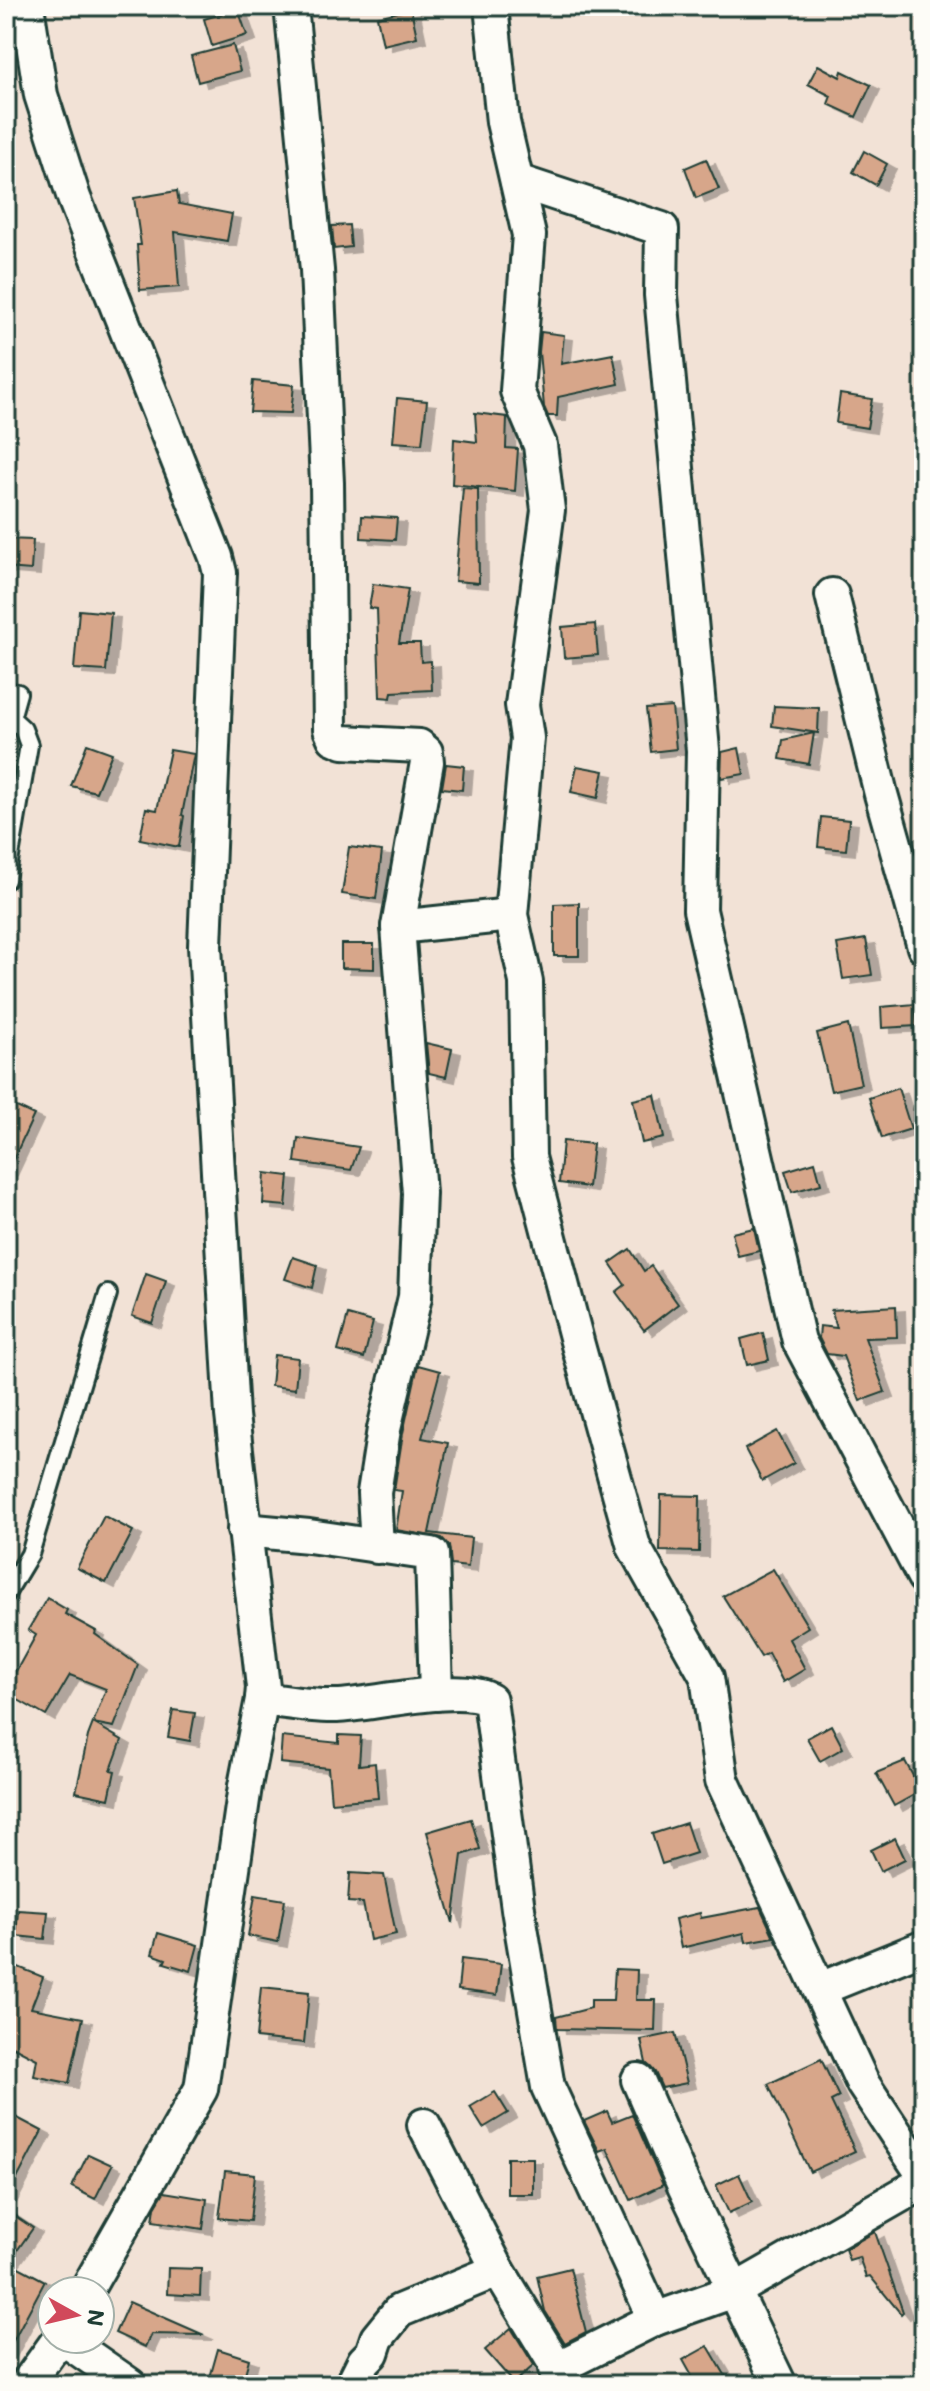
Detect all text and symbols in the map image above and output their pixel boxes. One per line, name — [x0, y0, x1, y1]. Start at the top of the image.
north arrow — [36, 2275, 116, 2355]
text: N — [81, 2308, 112, 2328]

